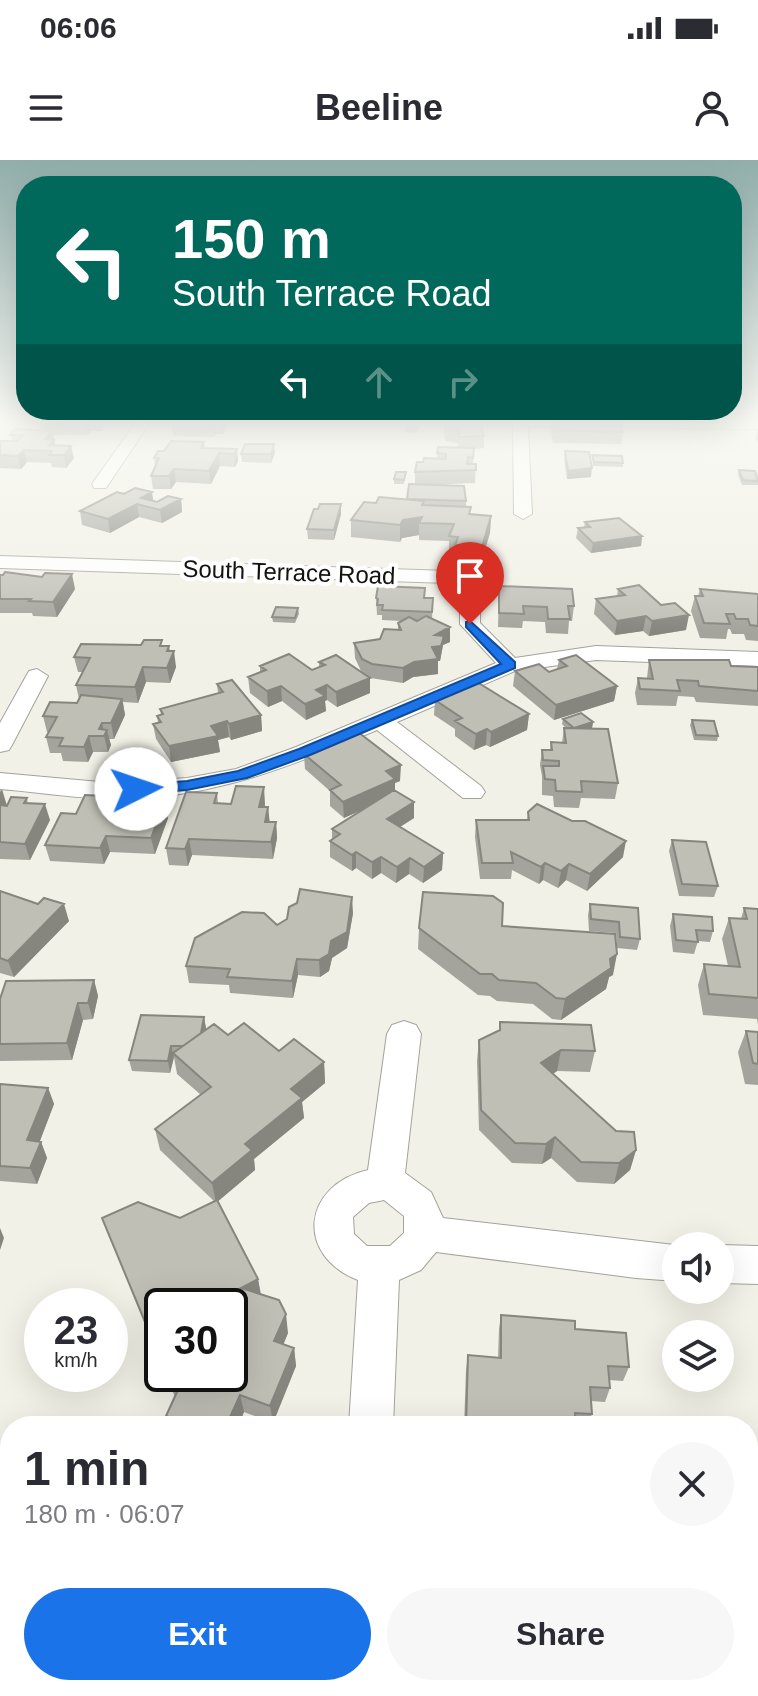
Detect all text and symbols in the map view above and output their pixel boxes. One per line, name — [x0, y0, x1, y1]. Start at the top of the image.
text: 06:06 — [40, 11, 117, 44]
icon: menu — [24, 86, 68, 130]
icon: person — [690, 86, 734, 130]
text: Beeline — [315, 87, 443, 128]
text: 150 m — [172, 207, 331, 270]
icon: left — [40, 208, 144, 312]
text: South Terrace Road — [172, 273, 492, 314]
icon: left — [273, 360, 317, 404]
icon: ahead — [357, 360, 401, 404]
icon: right — [441, 360, 485, 404]
pin — [436, 542, 504, 624]
icon: arrive — [448, 554, 492, 598]
street label: South Terrace Road — [182, 555, 396, 589]
position arrow — [94, 747, 178, 831]
map controls — [662, 1232, 734, 1392]
button: sound — [662, 1232, 734, 1304]
speed limit sign: 30 — [144, 1288, 248, 1392]
text: 23 — [54, 1308, 98, 1352]
button: layers — [662, 1320, 734, 1392]
text: km/h — [54, 1349, 98, 1371]
text: 1 min — [24, 1442, 149, 1495]
button: close — [650, 1442, 734, 1526]
text: 180 m · 06:07 — [24, 1499, 184, 1529]
button: Exit — [24, 1588, 371, 1680]
button: Share — [387, 1588, 734, 1680]

